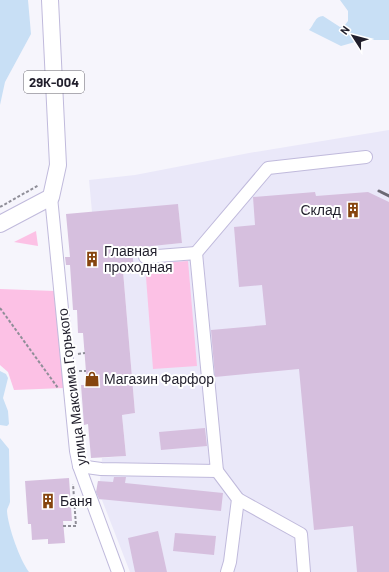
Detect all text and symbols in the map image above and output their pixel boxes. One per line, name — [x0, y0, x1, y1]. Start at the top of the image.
north arrow — [333, 16, 373, 56]
text: N — [337, 23, 352, 37]
road number: 29К-004 — [24, 71, 84, 93]
place label: Склад — [300, 201, 341, 218]
building icon: Склад — [344, 201, 362, 219]
place label: Главная проходная — [104, 242, 173, 275]
building icon: Главная проходная — [83, 250, 101, 268]
street label: улица Максима Горького — [53, 307, 90, 467]
shop icon: Магазин Фарфор — [83, 370, 101, 388]
place label: Магазин Фарфор — [104, 370, 214, 387]
building icon: Баня — [39, 492, 57, 510]
place label: Баня — [60, 492, 92, 509]

